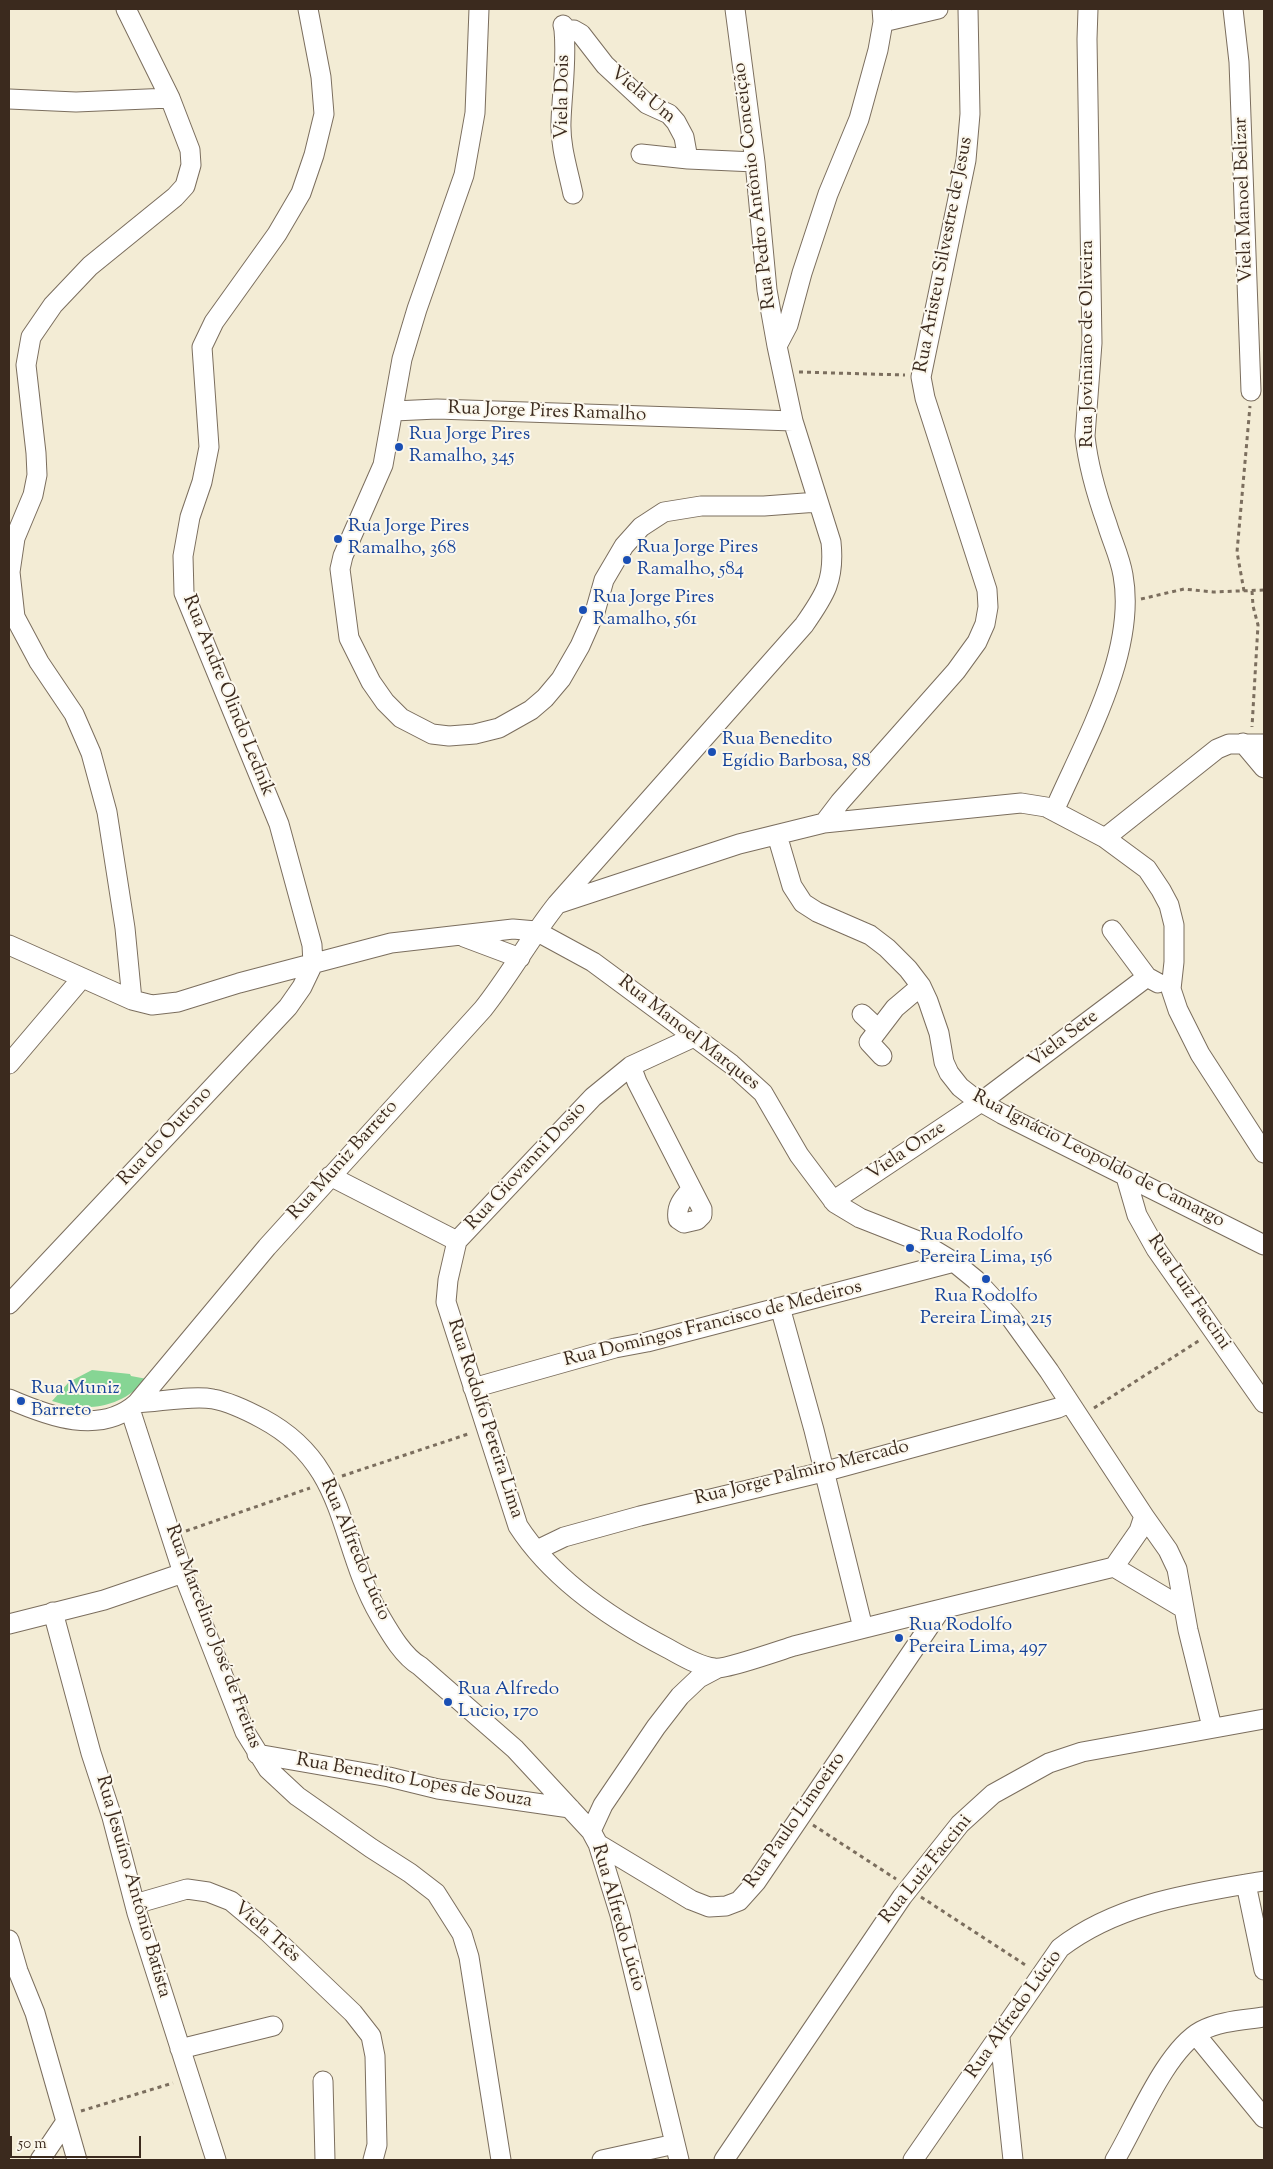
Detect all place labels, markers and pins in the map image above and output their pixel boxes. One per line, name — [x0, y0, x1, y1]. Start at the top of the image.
place label: Rua Jorge Pires Ramalho, 345 — [409, 425, 530, 469]
marker: Rua Jorge Pires Ramalho, 345 — [393, 441, 405, 453]
place label: Rua Jorge Pires Ramalho, 368 — [348, 517, 469, 561]
marker: Rua Jorge Pires Ramalho, 368 — [332, 533, 344, 545]
place label: Rua Jorge Pires Ramalho, 584 — [637, 538, 758, 582]
marker: Rua Jorge Pires Ramalho, 584 — [621, 554, 633, 566]
place label: Rua Jorge Pires Ramalho, 561 — [593, 588, 714, 632]
marker: Rua Jorge Pires Ramalho, 561 — [577, 604, 589, 616]
place label: Rua Benedito Egídio Barbosa, 88 — [722, 730, 871, 774]
marker: Rua Benedito Egídio Barbosa, 88 — [706, 746, 718, 758]
place label: Rua Rodolfo Pereira Lima, 156 — [920, 1226, 1052, 1270]
marker: Rua Rodolfo Pereira Lima, 156 — [904, 1242, 916, 1254]
marker: Rua Rodolfo Pereira Lima, 215 — [980, 1273, 992, 1285]
place label: Rua Rodolfo Pereira Lima, 215 — [920, 1287, 1052, 1331]
place label: Rua Muniz Barreto — [31, 1379, 120, 1423]
marker: Rua Muniz Barreto — [15, 1395, 27, 1407]
place label: Rua Rodolfo Pereira Lima, 497 — [909, 1616, 1047, 1660]
marker: Rua Rodolfo Pereira Lima, 497 — [893, 1632, 905, 1644]
place label: Rua Alfredo Lucio, 170 — [458, 1680, 559, 1724]
marker: Rua Alfredo Lucio, 170 — [442, 1696, 454, 1708]

